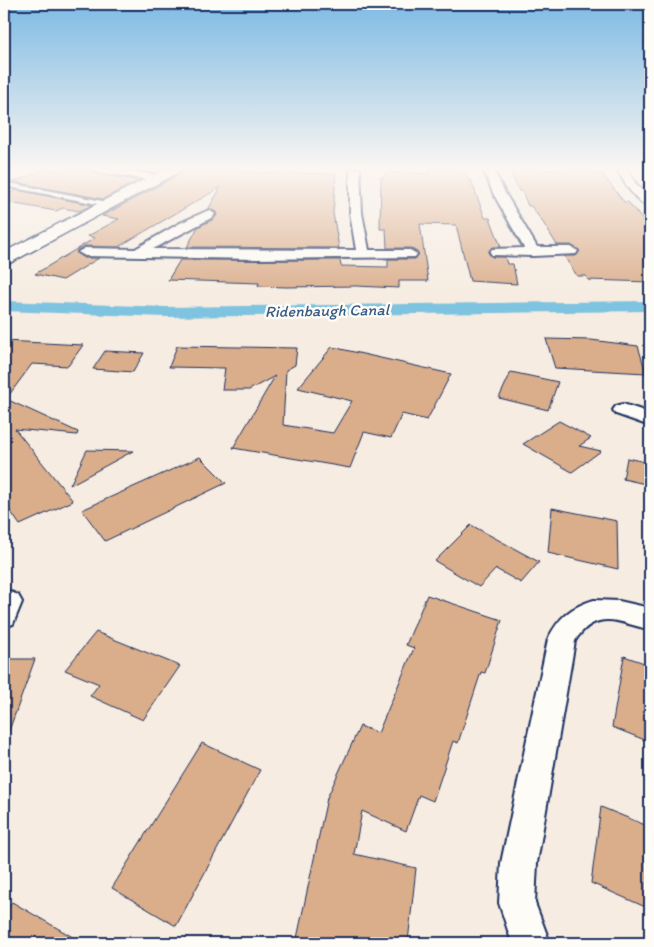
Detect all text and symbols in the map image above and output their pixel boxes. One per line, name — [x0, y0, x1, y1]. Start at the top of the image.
water label: Ridenbaugh Canal — [265, 300, 391, 321]

